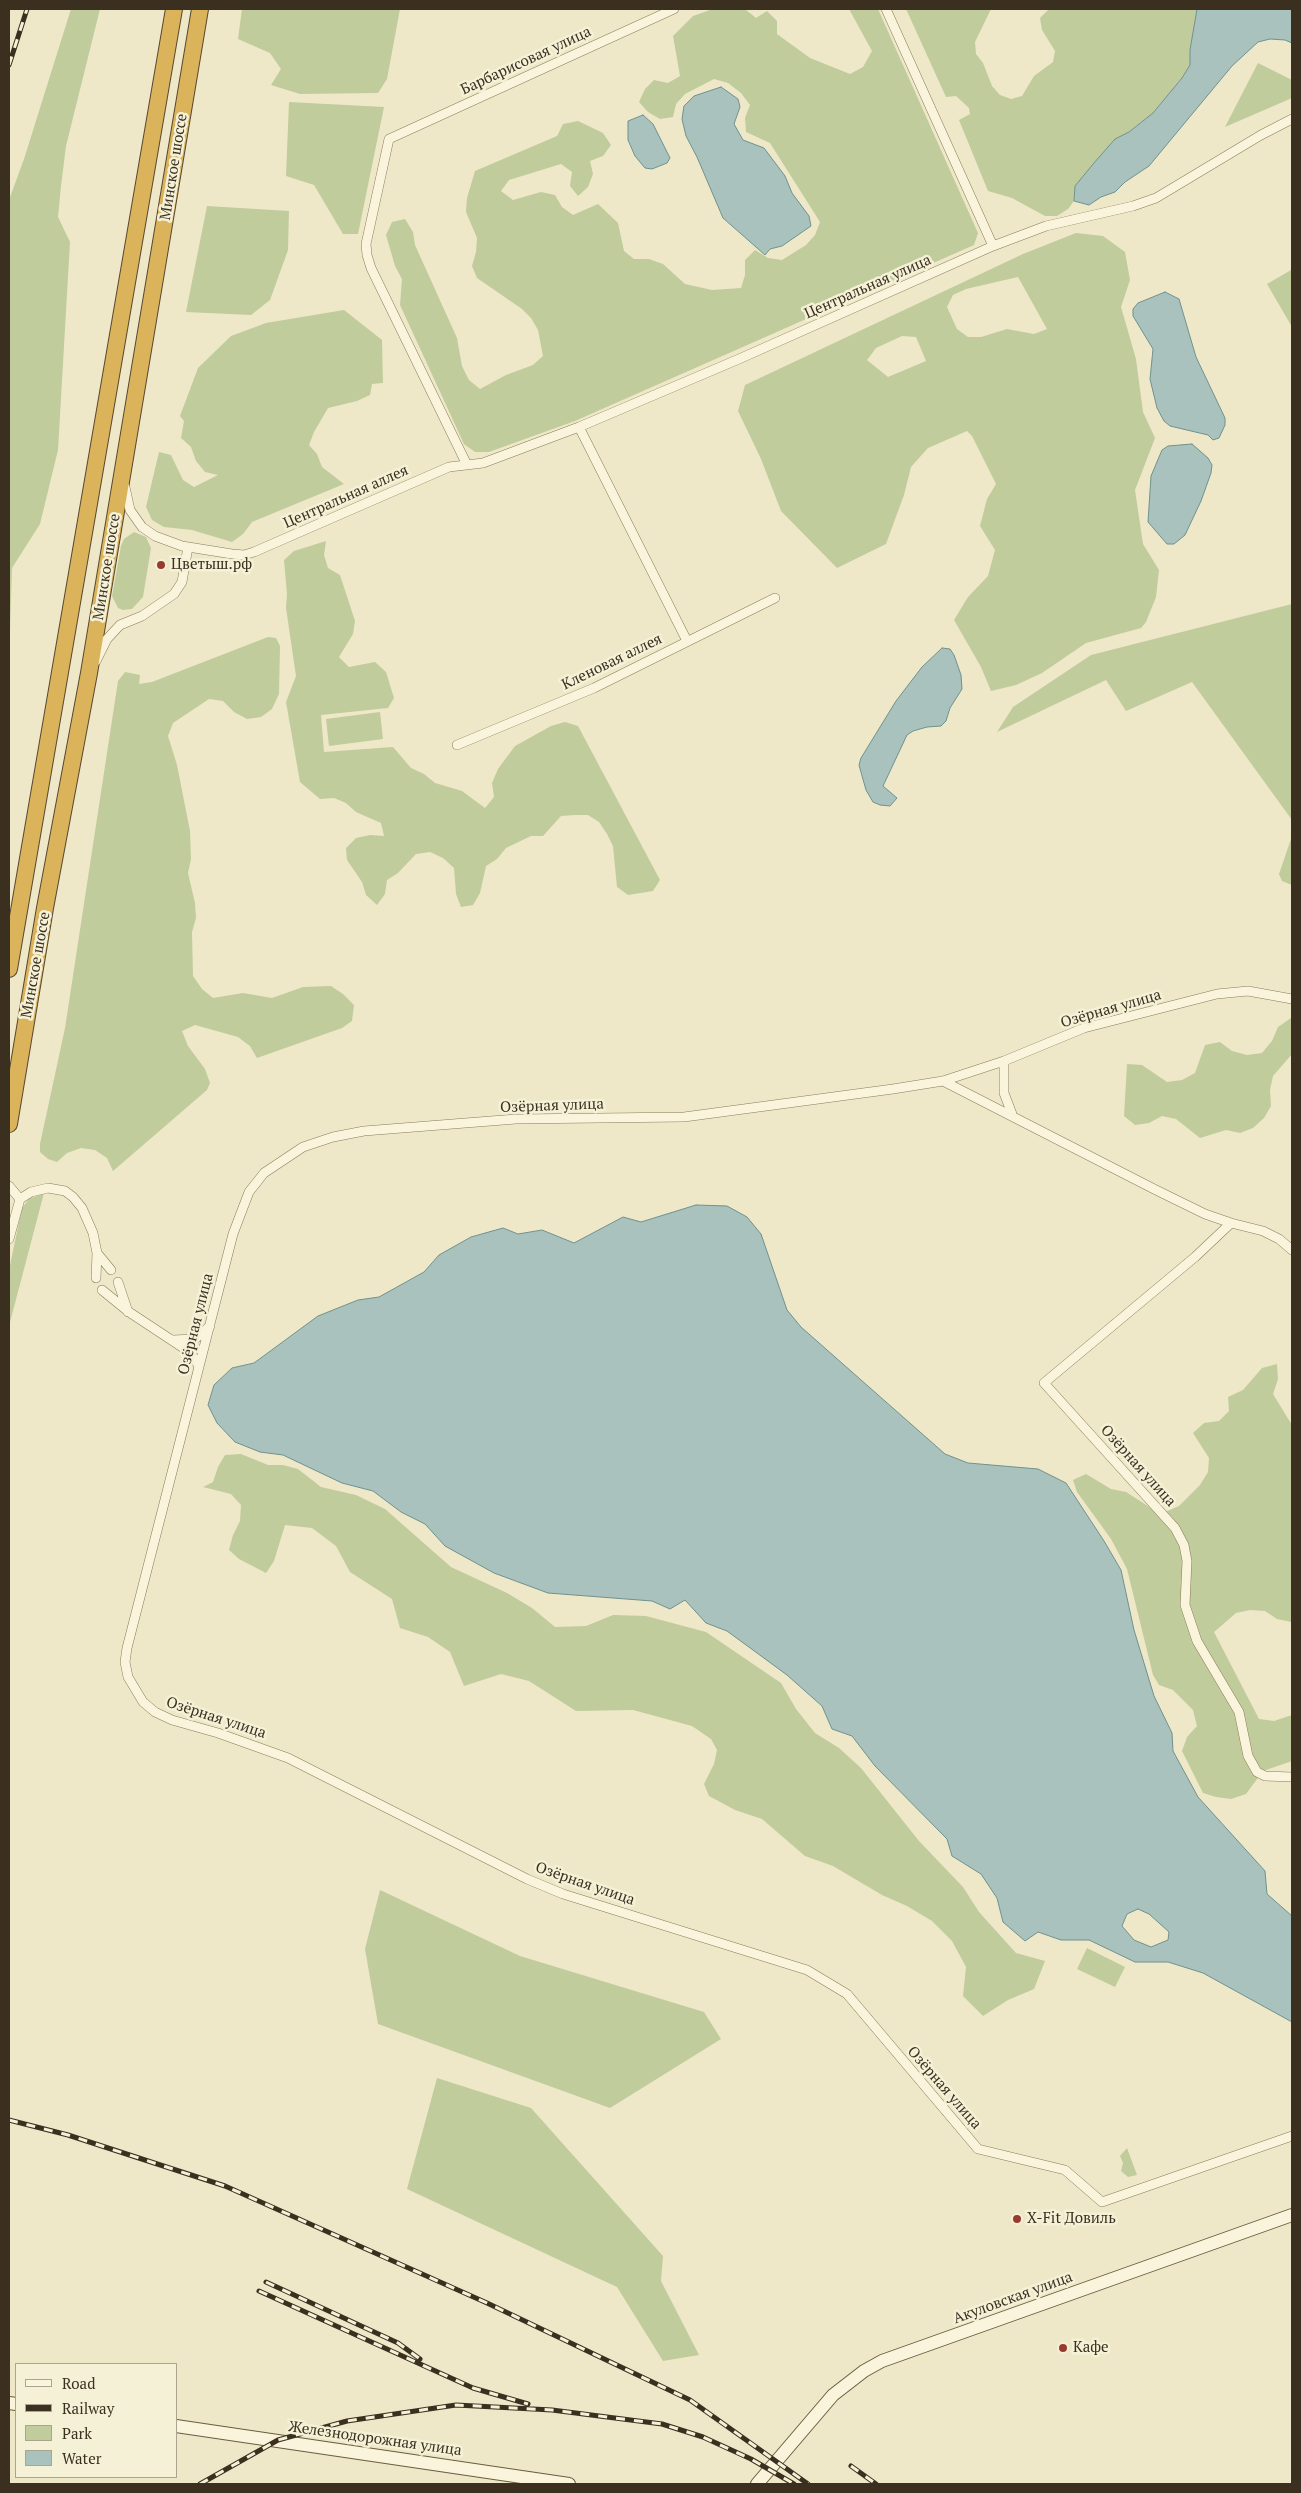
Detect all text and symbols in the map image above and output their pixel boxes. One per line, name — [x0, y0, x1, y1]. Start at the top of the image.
street label: Барбарисовая улица — [458, 23, 594, 99]
street label: Минское шоссе — [157, 112, 191, 222]
street label: Центральная улица — [802, 251, 934, 323]
street label: Центральная аллея — [281, 461, 411, 533]
street label: Минское шоссе — [90, 512, 124, 622]
place label: Цветыш.рф — [171, 556, 252, 574]
marker: Цветыш.рф — [155, 559, 167, 571]
street label: Кленовая аллея — [559, 630, 665, 694]
street label: Минское шоссе — [18, 910, 54, 1020]
street label: Озёрная улица — [1059, 986, 1163, 1032]
street label: Озёрная улица — [500, 1095, 604, 1117]
street label: Озёрная улица — [175, 1271, 217, 1377]
street label: Озёрная улица — [1097, 1421, 1179, 1511]
street label: Озёрная улица — [164, 1693, 268, 1743]
street label: Озёрная улица — [533, 1859, 637, 1909]
street label: Озёрная улица — [903, 2043, 985, 2133]
place label: X-Fit Довиль — [1027, 2210, 1116, 2228]
marker: X-Fit Довиль — [1011, 2213, 1023, 2225]
street label: Акуловская улица — [951, 2268, 1075, 2328]
place label: Кафе — [1073, 2339, 1109, 2357]
marker: Кафе — [1057, 2342, 1069, 2354]
legend — [15, 2363, 178, 2478]
text: Road — [62, 2373, 95, 2393]
text: Railway — [62, 2398, 114, 2418]
street label: Железнодорожная улица — [287, 2418, 463, 2460]
text: Park — [62, 2423, 92, 2443]
text: Water — [62, 2448, 101, 2468]

